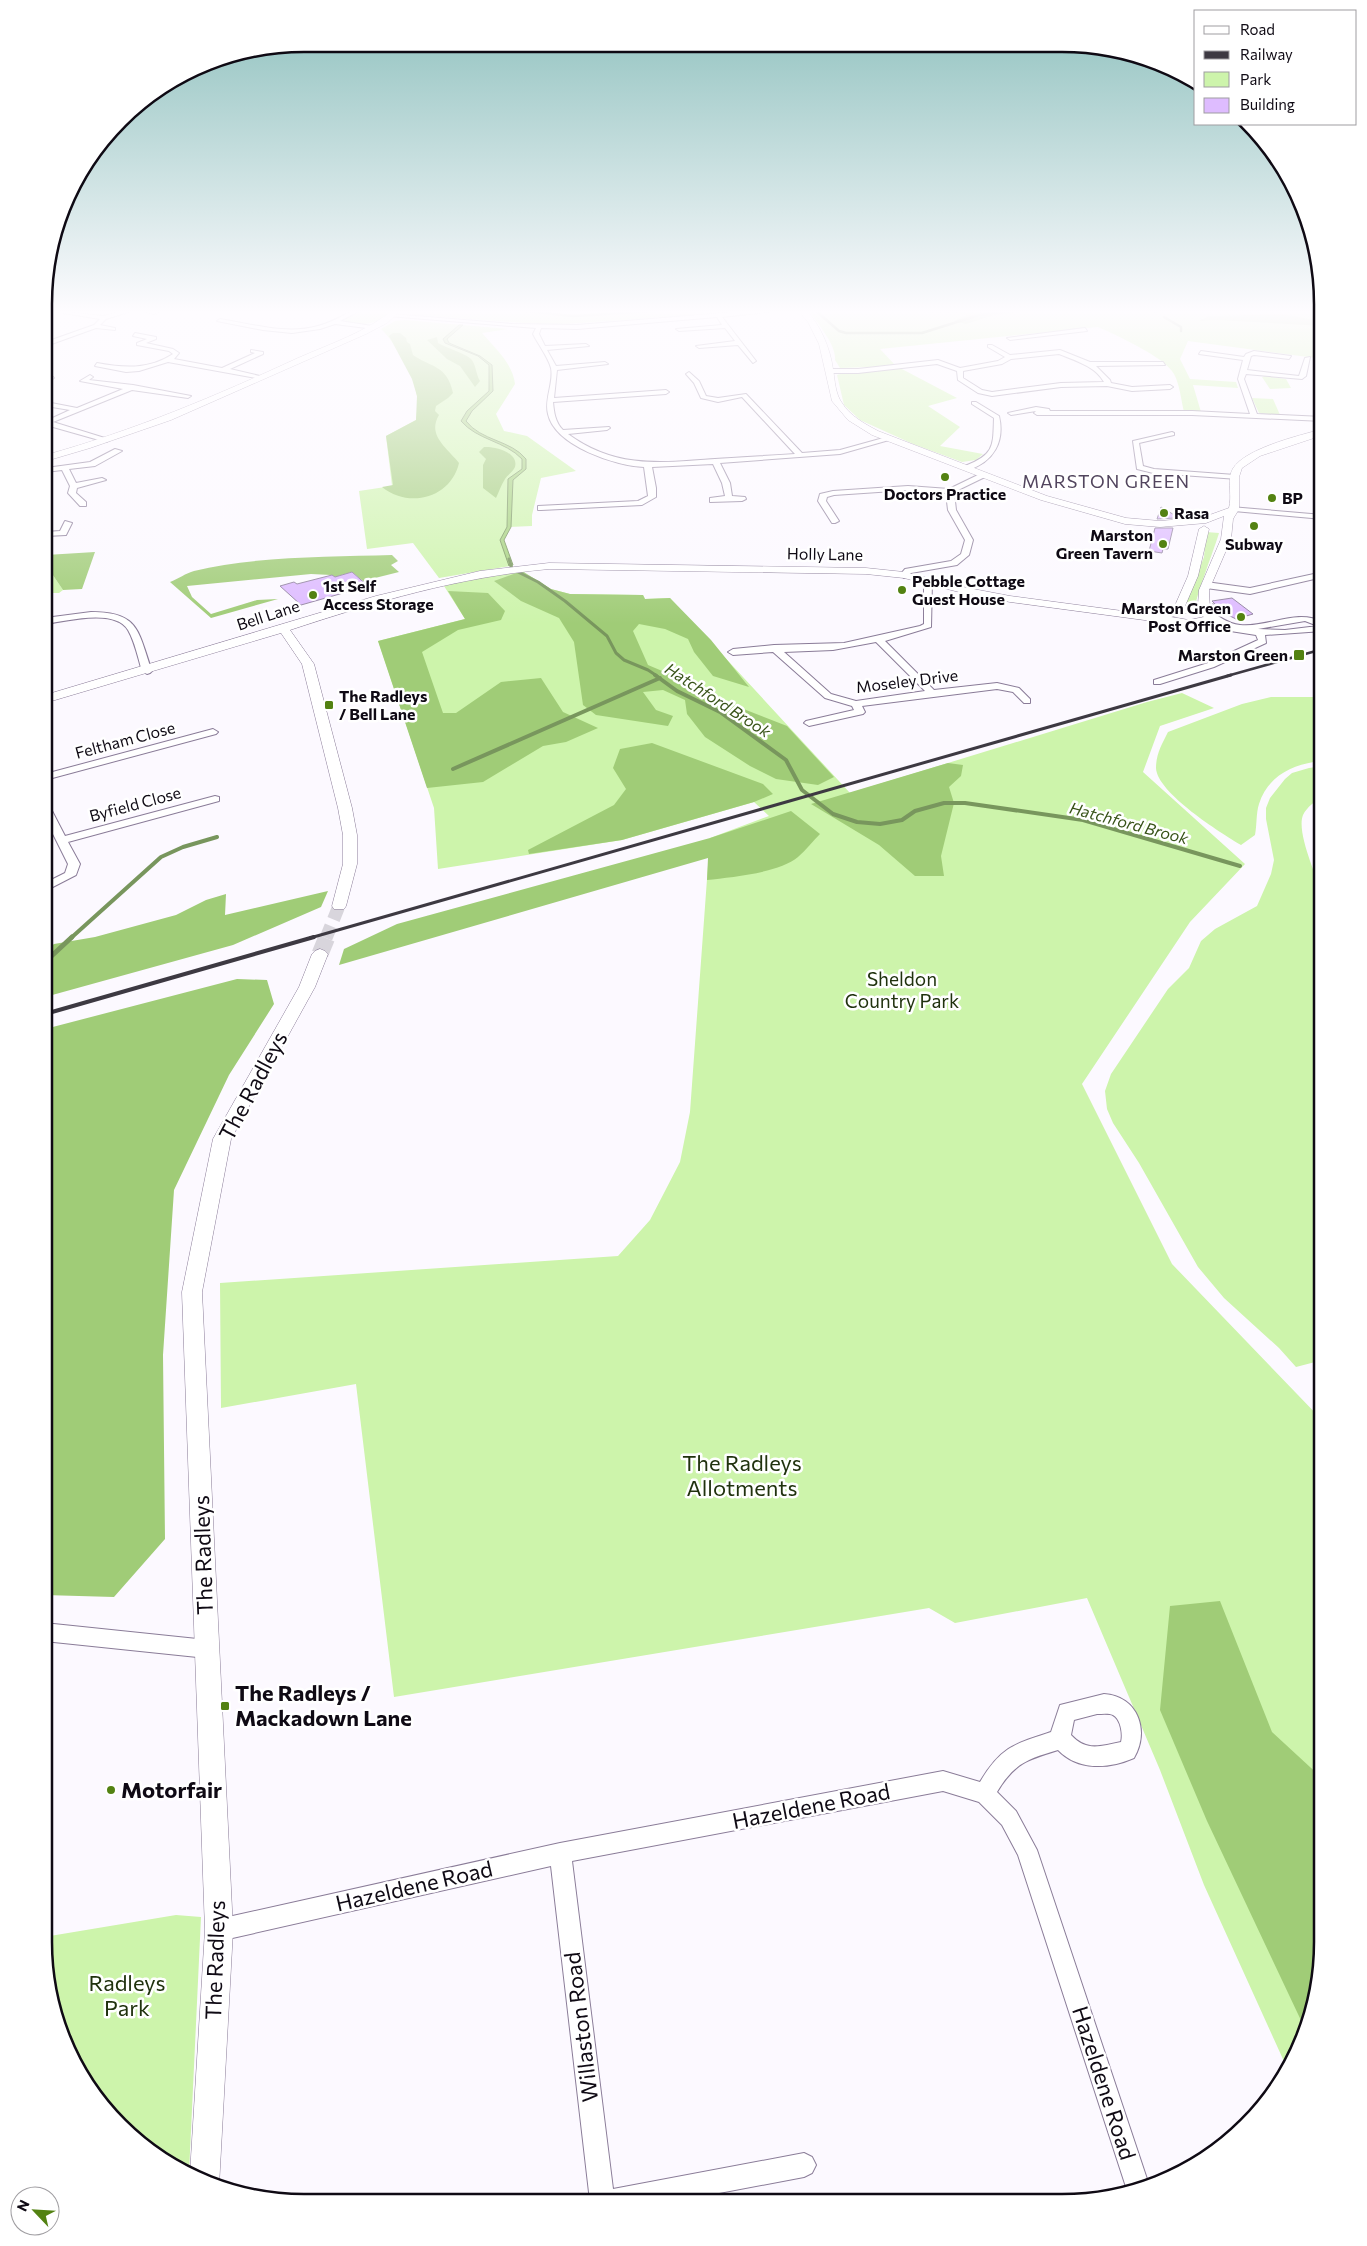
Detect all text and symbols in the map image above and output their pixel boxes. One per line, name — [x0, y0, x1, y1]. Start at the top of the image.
legend — [1194, 10, 1357, 125]
text: Road — [1240, 20, 1275, 38]
text: Railway — [1240, 45, 1293, 63]
text: Park — [1240, 70, 1271, 88]
text: Building — [1240, 95, 1295, 113]
district label: MARSTON GREEN — [1022, 470, 1190, 492]
marker: Doctors Practice — [939, 471, 951, 483]
place label: Doctors Practice — [884, 484, 1006, 503]
place label: BP — [1282, 488, 1303, 507]
marker: BP — [1266, 492, 1278, 504]
place label: Rasa — [1174, 503, 1209, 522]
marker: Rasa — [1158, 507, 1170, 519]
marker: Subway — [1248, 520, 1260, 532]
place label: Marston Green Tavern — [1056, 525, 1153, 562]
place label: Subway — [1225, 534, 1283, 553]
marker: Marston Green Tavern — [1157, 538, 1169, 550]
street label: Holly Lane — [787, 543, 863, 564]
place label: Pebble Cottage Guest House — [912, 571, 1025, 608]
place label: 1st Self Access Storage — [323, 576, 434, 613]
marker: Pebble Cottage Guest House — [896, 584, 908, 596]
marker: 1st Self Access Storage — [307, 589, 319, 601]
street label: Bell Lane — [234, 595, 302, 634]
place label: Marston Green Post Office — [1121, 598, 1231, 635]
marker: Marston Green Post Office — [1235, 611, 1247, 623]
place label: Marston Green — [1178, 645, 1288, 664]
marker: Marston Green — [1292, 648, 1306, 662]
water label: Hatchford Brook — [662, 658, 775, 741]
street label: Moseley Drive — [855, 665, 959, 696]
place label: The Radleys / Bell Lane — [339, 686, 427, 723]
marker: The Radleys / Bell Lane — [323, 699, 335, 711]
street label: Feltham Close — [73, 717, 177, 762]
street label: Byfield Close — [87, 782, 183, 825]
water label: Hatchford Brook — [1068, 798, 1191, 848]
park label: Sheldon Country Park — [845, 967, 959, 1012]
street label: The Radleys — [213, 1027, 293, 1145]
park label: The Radleys Allotments — [682, 1449, 802, 1501]
street label: The Radleys — [187, 1495, 218, 1615]
place label: The Radleys / Mackadown Lane — [235, 1679, 412, 1731]
marker: The Radleys / Mackadown Lane — [219, 1700, 231, 1712]
place label: Motorfair — [121, 1776, 222, 1803]
street label: Hazeldene Road — [730, 1777, 892, 1834]
marker: Motorfair — [105, 1784, 117, 1796]
street label: Hazeldene Road — [333, 1854, 495, 1917]
street label: The Radleys — [199, 1900, 230, 2020]
street label: Willaston Road — [558, 1951, 603, 2104]
park label: Radleys Park — [88, 1969, 166, 2021]
street label: Hazeldene Road — [1067, 2002, 1142, 2163]
north arrow — [10, 2186, 60, 2236]
text: N — [13, 2197, 33, 2214]

